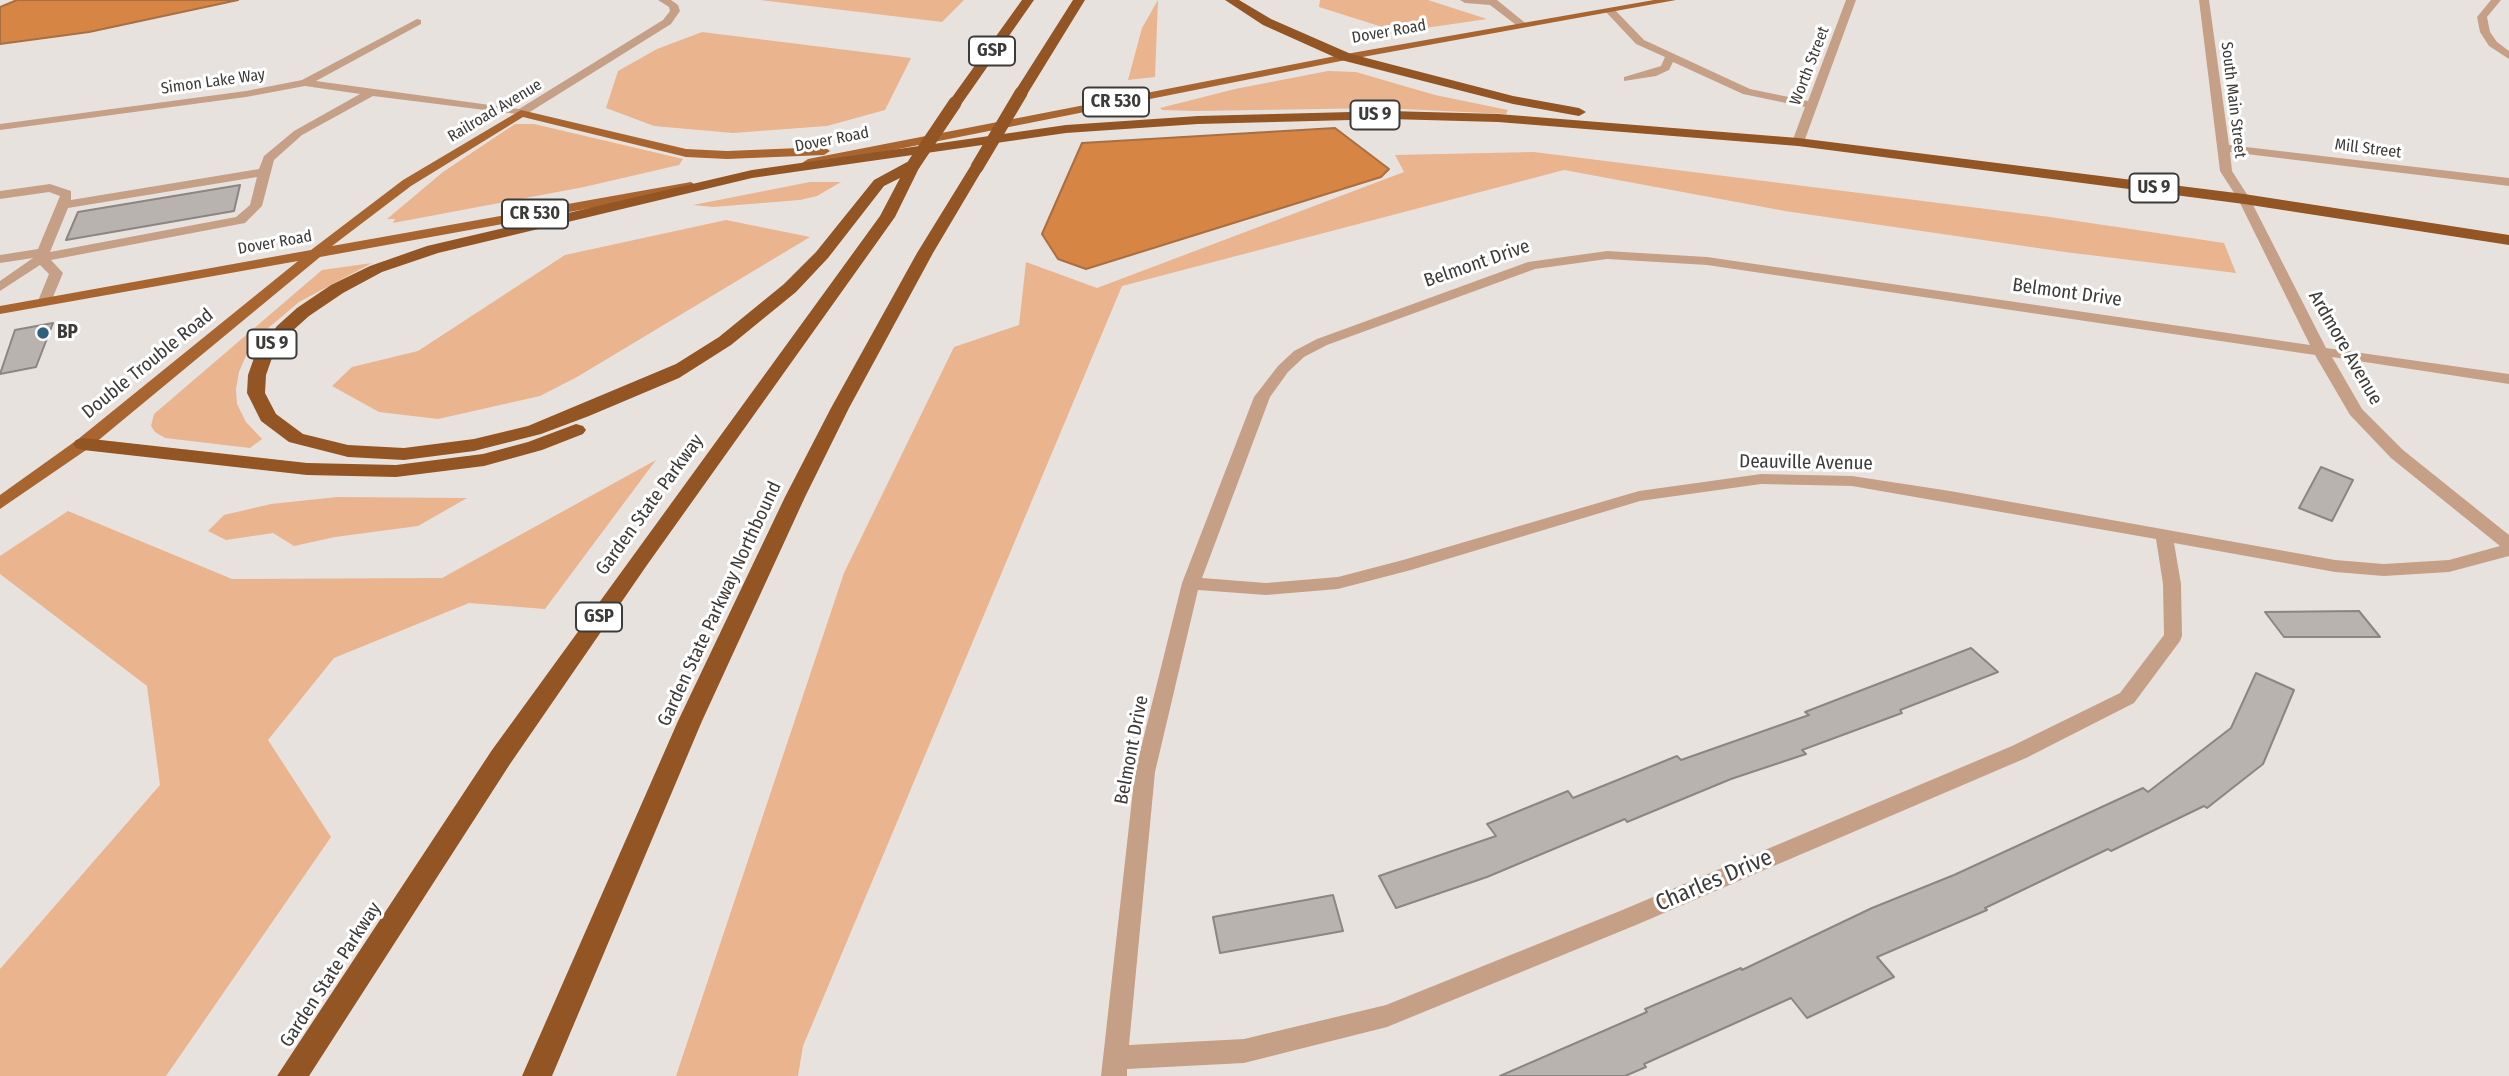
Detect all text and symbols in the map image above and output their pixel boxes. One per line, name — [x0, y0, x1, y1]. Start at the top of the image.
street label: Dover Road — [1350, 16, 1428, 48]
street label: Worth Street — [1786, 24, 1834, 108]
road number: GSP — [969, 36, 1015, 66]
street label: South Main Street — [2216, 41, 2250, 159]
street label: Simon Lake Way — [160, 65, 266, 99]
street label: Railroad Avenue — [444, 75, 546, 147]
road number: CR 530 — [1083, 88, 1149, 116]
road number: US 9 — [1350, 100, 1400, 130]
street label: Dover Road — [793, 123, 871, 157]
street label: Mill Street — [2334, 135, 2402, 163]
road number: US 9 — [2130, 174, 2178, 202]
road number: CR 530 — [502, 200, 568, 229]
street label: Dover Road — [236, 227, 314, 259]
street label: Belmont Drive — [1421, 235, 1533, 293]
street label: Belmont Drive — [2011, 274, 2123, 312]
street label: Ardmore Avenue — [2303, 287, 2387, 409]
street label: Double Trouble Road — [78, 304, 218, 424]
place label: BP — [57, 322, 78, 344]
marker: BP — [35, 325, 51, 341]
road number: US 9 — [247, 330, 296, 358]
street label: Garden State Parkway — [591, 430, 709, 580]
street label: Deauville Avenue — [1739, 450, 1873, 476]
street label: Garden State Parkway Northbound — [653, 478, 787, 730]
road number: GSP — [576, 602, 622, 632]
street label: Belmont Drive — [1110, 694, 1154, 806]
street label: Charles Drive — [1651, 844, 1777, 918]
street label: Garden State Parkway — [276, 898, 386, 1052]

